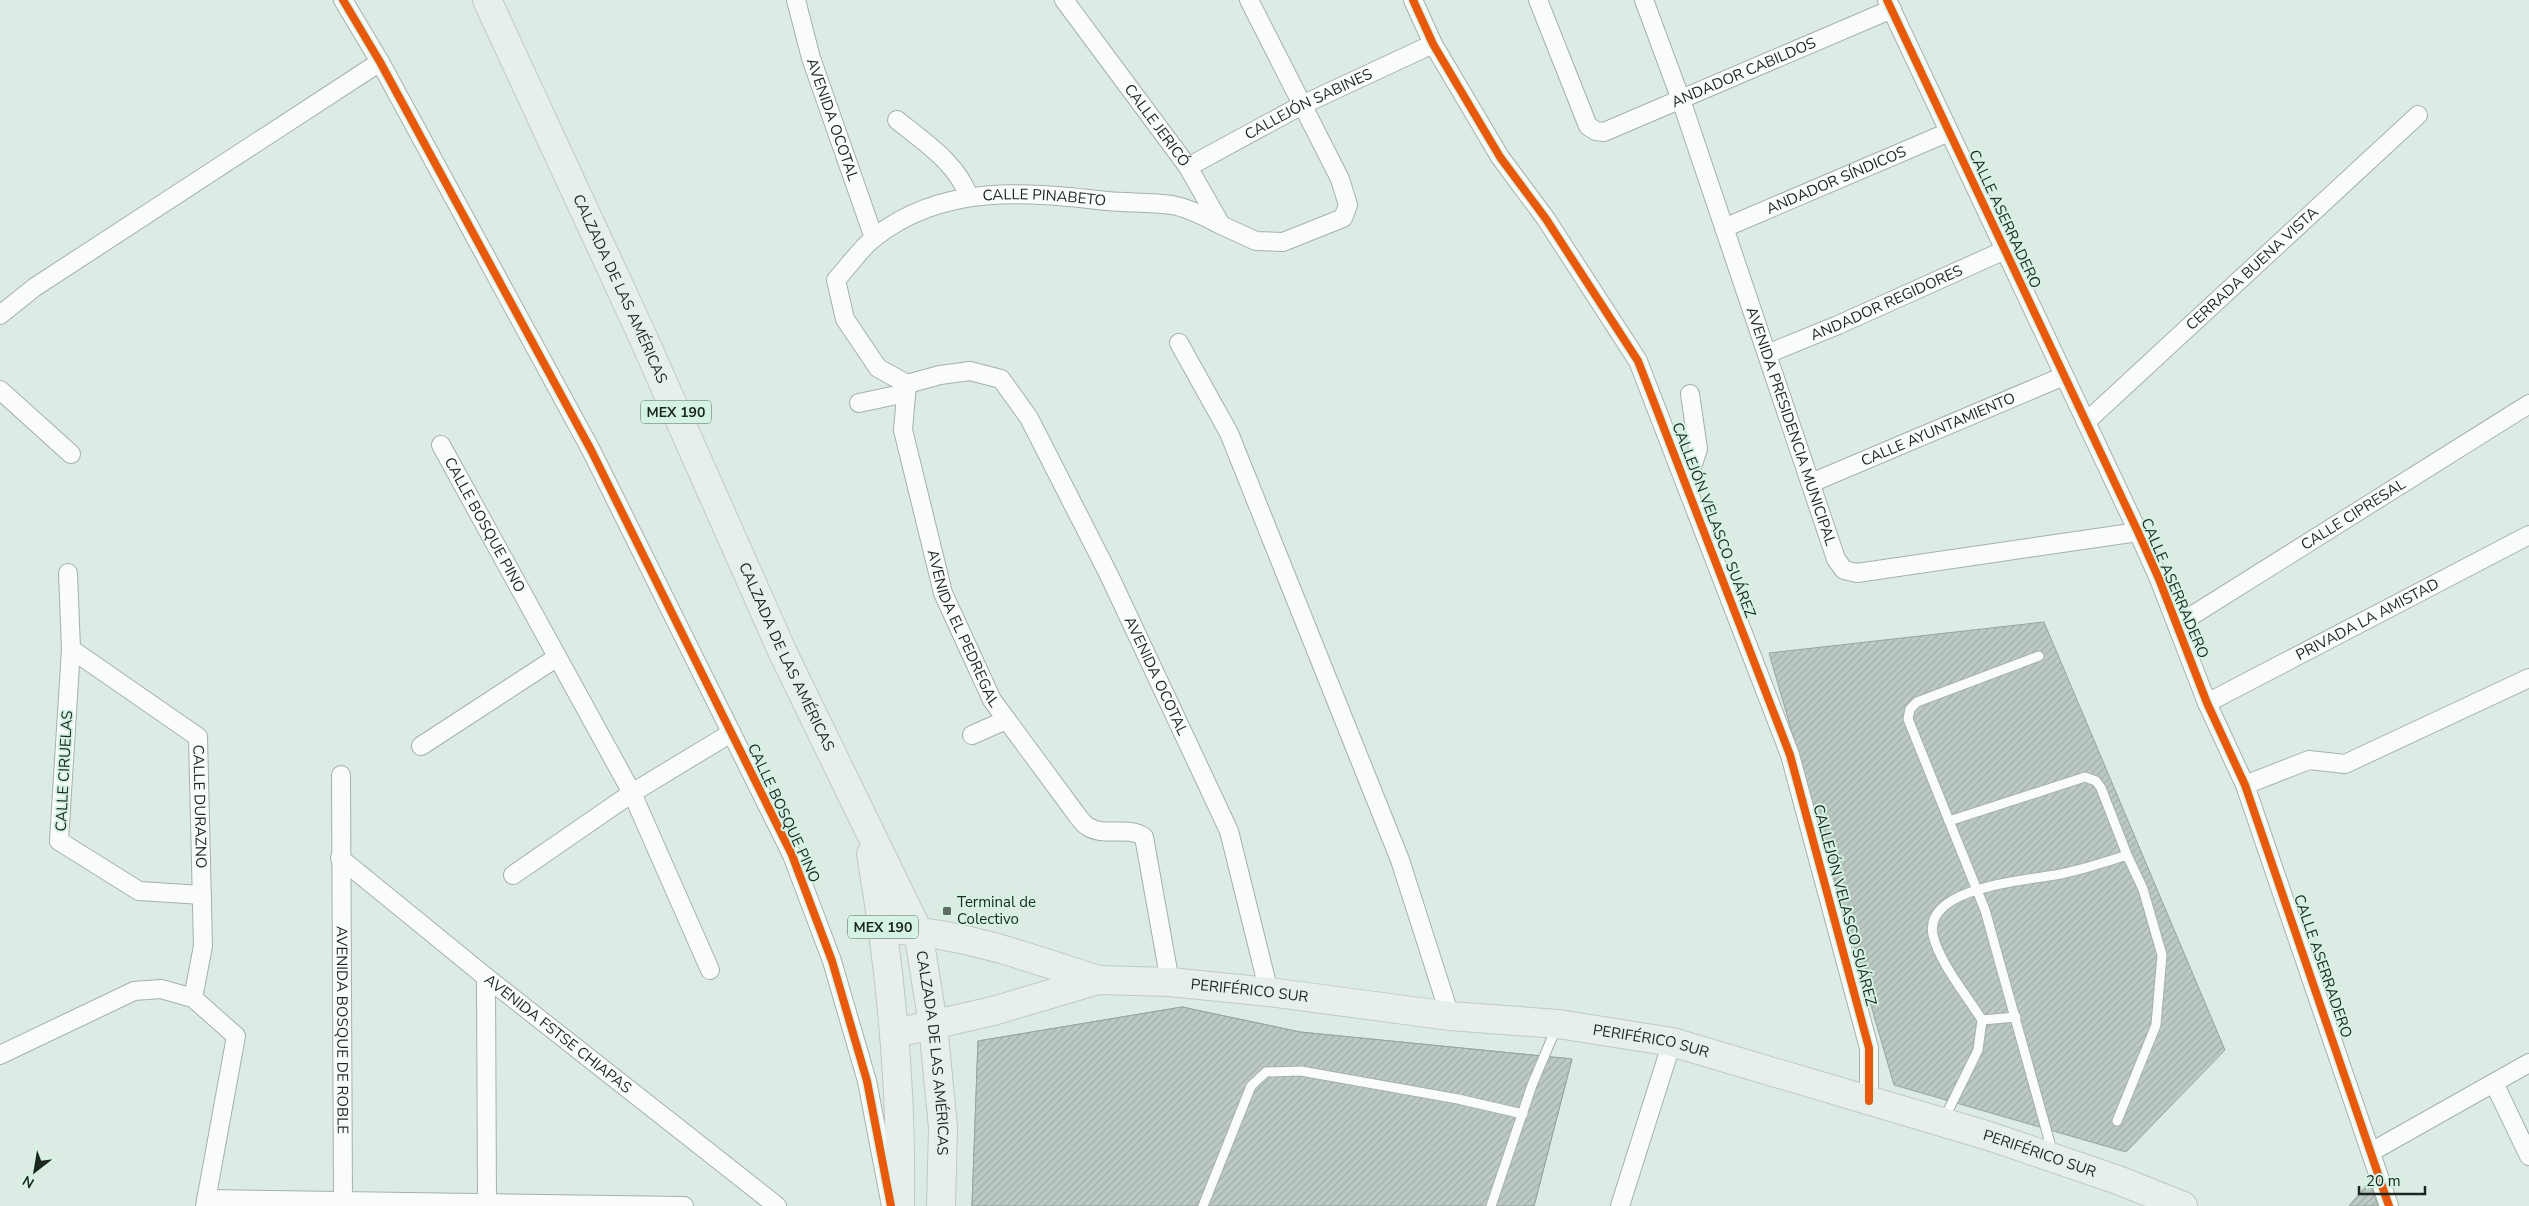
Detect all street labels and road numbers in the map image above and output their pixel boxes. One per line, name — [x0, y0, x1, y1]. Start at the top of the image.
street label: ANDADOR CABILDOS — [1668, 33, 1819, 112]
street label: AVENIDA OCOTAL — [802, 55, 863, 184]
street label: CALLEJÓN SABINES — [1241, 64, 1375, 144]
street label: CALLE JERICÓ — [1120, 80, 1195, 171]
street label: ANDADOR SÍNDICOS — [1763, 141, 1909, 219]
street label: CALLE ASERRADERO — [1964, 147, 2046, 291]
street label: CALLE PINABETO — [982, 184, 1107, 211]
street label: CALZADA DE LAS AMÉRICAS — [568, 191, 672, 387]
street label: CERRADA BUENA VISTA — [2182, 202, 2322, 335]
street label: ANDADOR REGIDORES — [1807, 260, 1966, 345]
street label: AVENIDA PRESIDENCIA MUNICIPAL — [1742, 304, 1841, 548]
street label: CALLE AYUNTAMIENTO — [1858, 388, 2018, 471]
road number: MEX 190 — [641, 401, 711, 424]
street label: CALLEJÓN VELASCO SUÁREZ — [1667, 419, 1762, 621]
street label: CALLE BOSQUE PINO — [440, 454, 530, 596]
street label: CALLE CIPRESAL — [2297, 474, 2409, 555]
street label: CALLE ASERRADERO — [2136, 515, 2214, 661]
street label: AVENIDA EL PEDREGAL — [923, 547, 1004, 711]
street label: CALZADA DE LAS AMÉRICAS — [734, 559, 839, 755]
street label: PRIVADA LA AMISTAD — [2292, 574, 2443, 665]
street label: AVENIDA OCOTAL — [1120, 613, 1193, 738]
street label: CALLE CIRUELAS — [51, 710, 77, 832]
street label: CALLE BOSQUE PINO — [743, 740, 825, 886]
street label: CALLE DURAZNO — [188, 744, 211, 869]
street label: CALLEJÓN VELASCO SUÁREZ — [1808, 802, 1883, 1008]
street label: CALLE ASERRADERO — [2289, 892, 2357, 1040]
road number: MEX 190 — [848, 916, 918, 939]
street label: AVENIDA BOSQUE DE ROBLE — [332, 926, 353, 1134]
street label: CALZADA DE LAS AMÉRICAS — [911, 949, 953, 1156]
street label: AVENIDA FSTSE CHIAPAS — [480, 969, 636, 1098]
street label: PERIFÉRICO SUR — [1190, 974, 1310, 1007]
street label: PERIFÉRICO SUR — [1591, 1020, 1712, 1063]
street label: PERIFÉRICO SUR — [1981, 1125, 2099, 1182]

